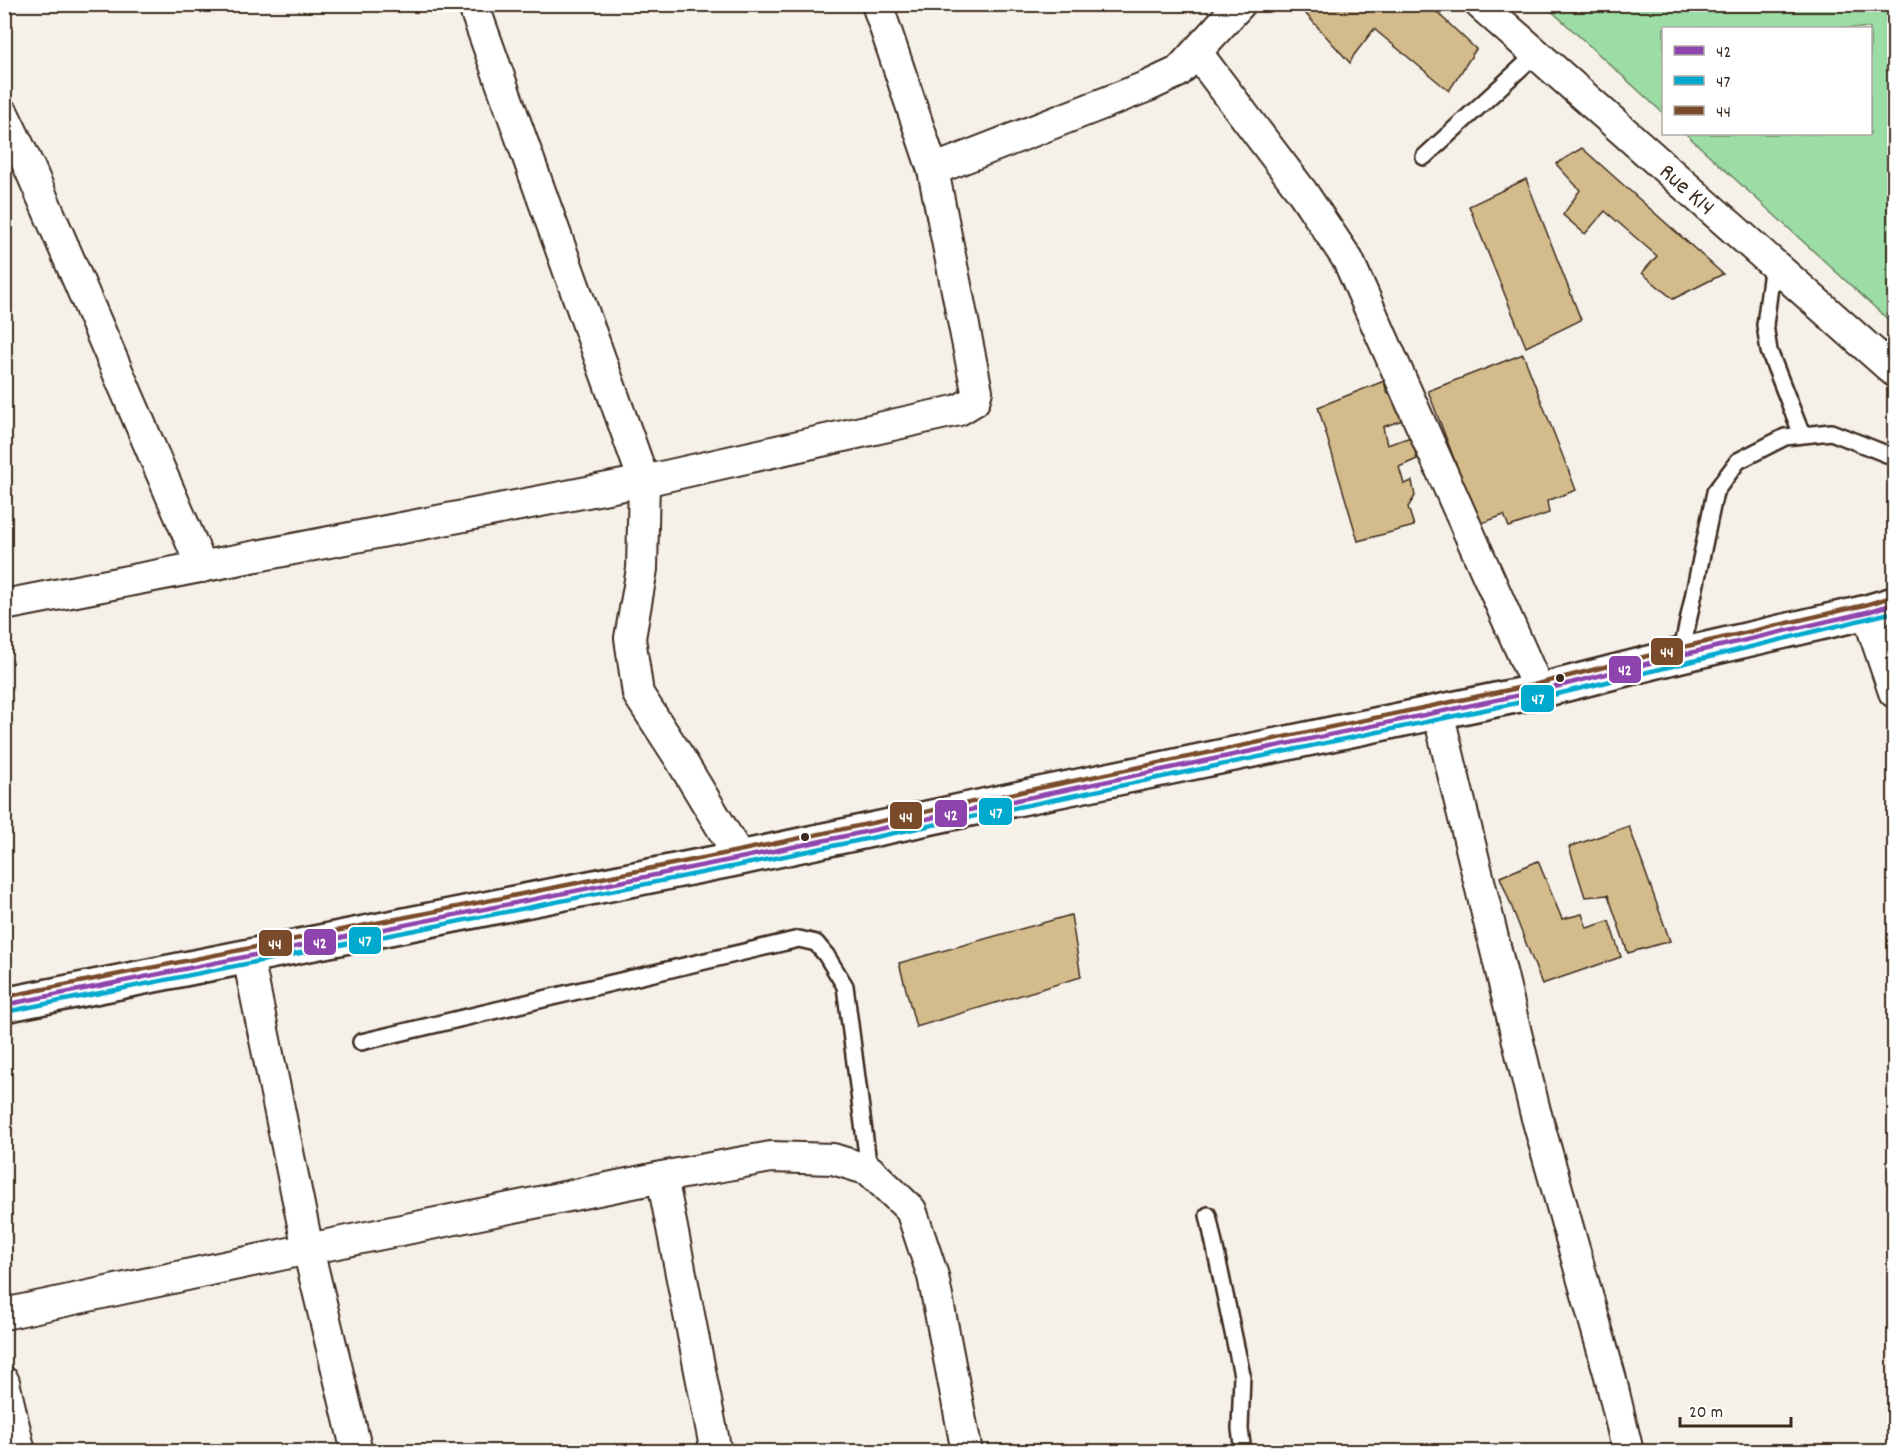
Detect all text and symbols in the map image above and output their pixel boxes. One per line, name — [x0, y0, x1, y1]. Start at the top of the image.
legend — [1662, 27, 1872, 135]
text: 42 — [1716, 41, 1731, 66]
text: 47 — [1716, 71, 1730, 96]
text: 44 — [1716, 101, 1731, 126]
street label: Rue K14 — [1651, 157, 1721, 225]
line badge: 44 — [1650, 637, 1684, 666]
text: 44 — [1660, 642, 1674, 665]
line badge: 42 — [1608, 655, 1642, 684]
text: 42 — [1618, 660, 1632, 683]
unlabelled marker — [1554, 672, 1566, 684]
line badge: 47 — [1520, 684, 1555, 713]
text: 47 — [1532, 689, 1544, 712]
line badge: 47 — [978, 797, 1013, 826]
line badge: 42 — [934, 799, 968, 828]
line badge: 44 — [889, 801, 923, 830]
text: 47 — [990, 803, 1002, 826]
text: 42 — [944, 805, 958, 828]
text: 44 — [899, 807, 913, 830]
unlabelled marker — [799, 831, 811, 843]
line badge: 47 — [348, 926, 382, 955]
line badge: 42 — [303, 928, 337, 956]
line badge: 44 — [258, 929, 293, 957]
text: 47 — [359, 931, 371, 954]
text: 42 — [313, 933, 327, 956]
text: 44 — [268, 934, 282, 957]
scale bar — [1680, 1390, 1791, 1428]
text: 20 m — [1689, 1401, 1723, 1426]

